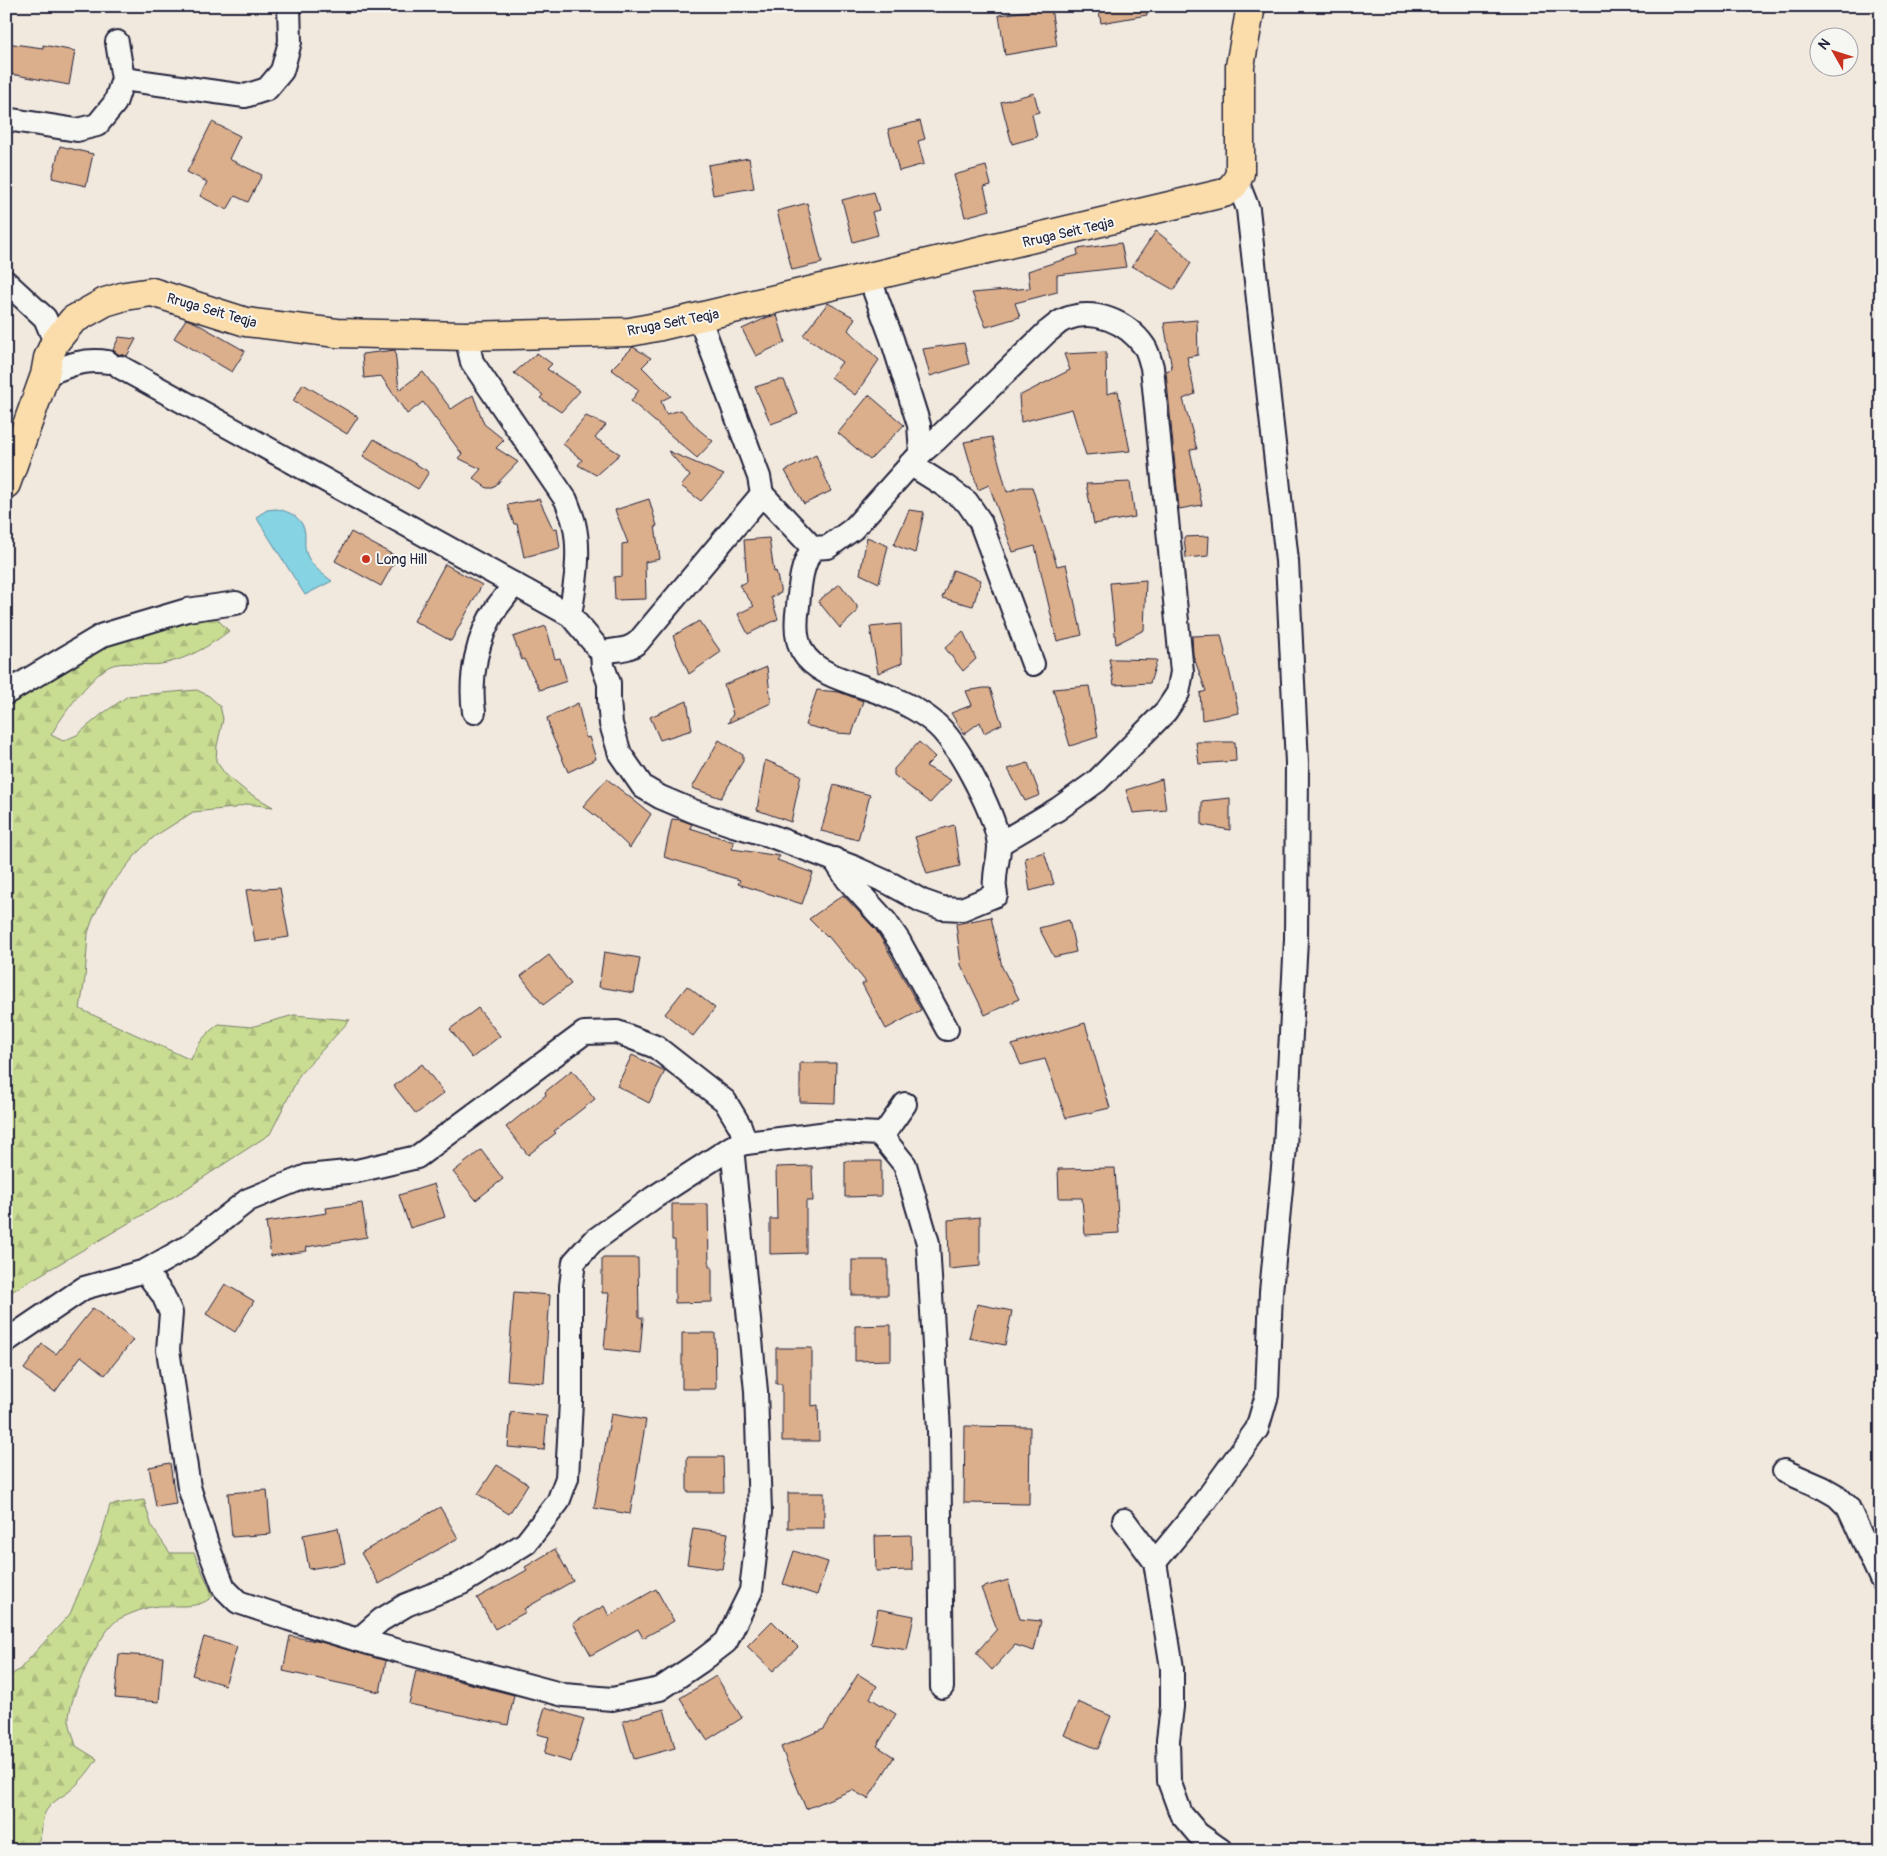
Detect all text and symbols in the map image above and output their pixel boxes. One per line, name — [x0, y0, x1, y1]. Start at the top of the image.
north arrow — [1810, 28, 1860, 78]
text: N — [1815, 35, 1834, 53]
street label: Rruga Seit Teqja — [1021, 214, 1115, 251]
street label: Rruga Seit Teqja — [165, 289, 259, 331]
street label: Rruga Seit Teqja — [626, 305, 720, 340]
place label: Long Hill — [376, 551, 427, 568]
marker: Long Hill — [360, 553, 372, 565]

